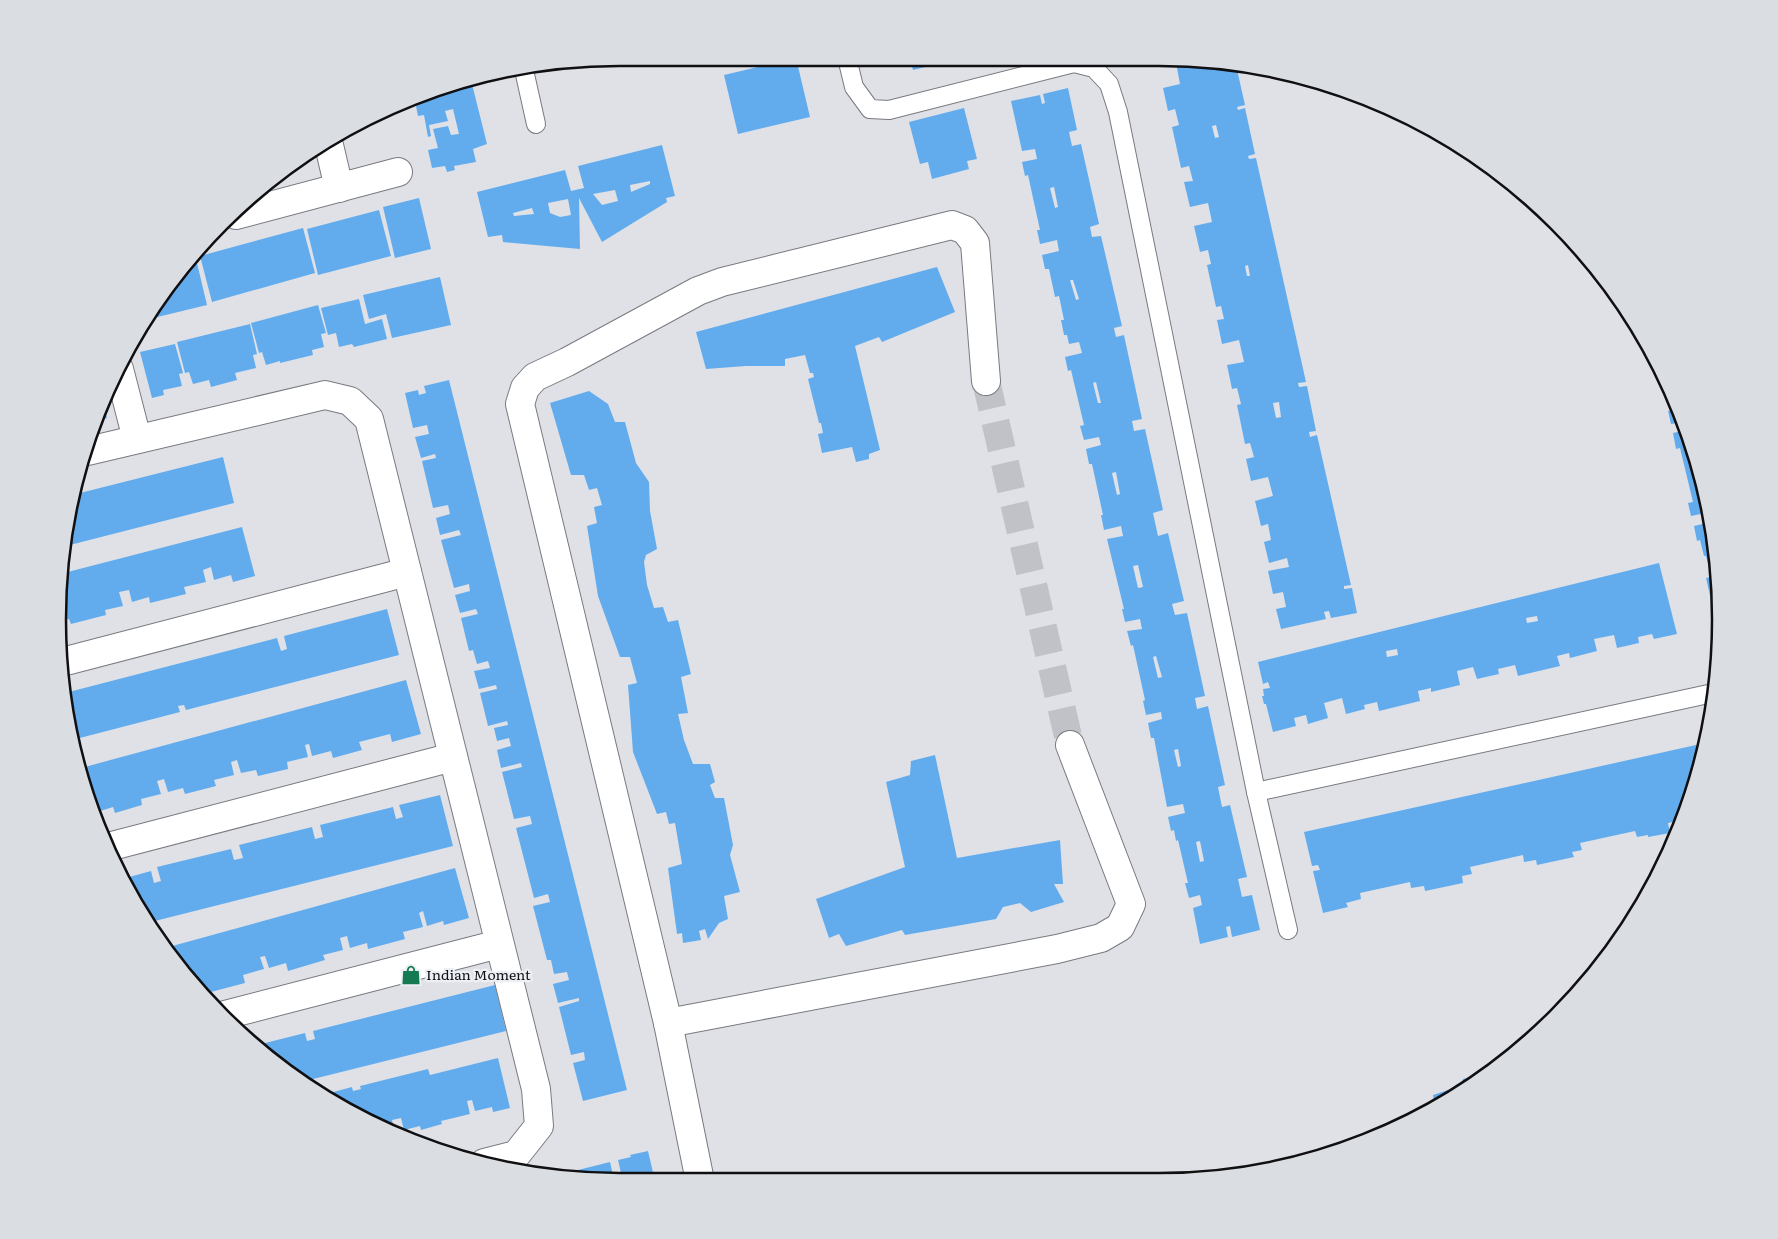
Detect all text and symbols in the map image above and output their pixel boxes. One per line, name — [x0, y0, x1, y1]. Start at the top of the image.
shop icon: Indian Moment — [400, 964, 422, 986]
place label: Indian Moment — [426, 964, 531, 984]

